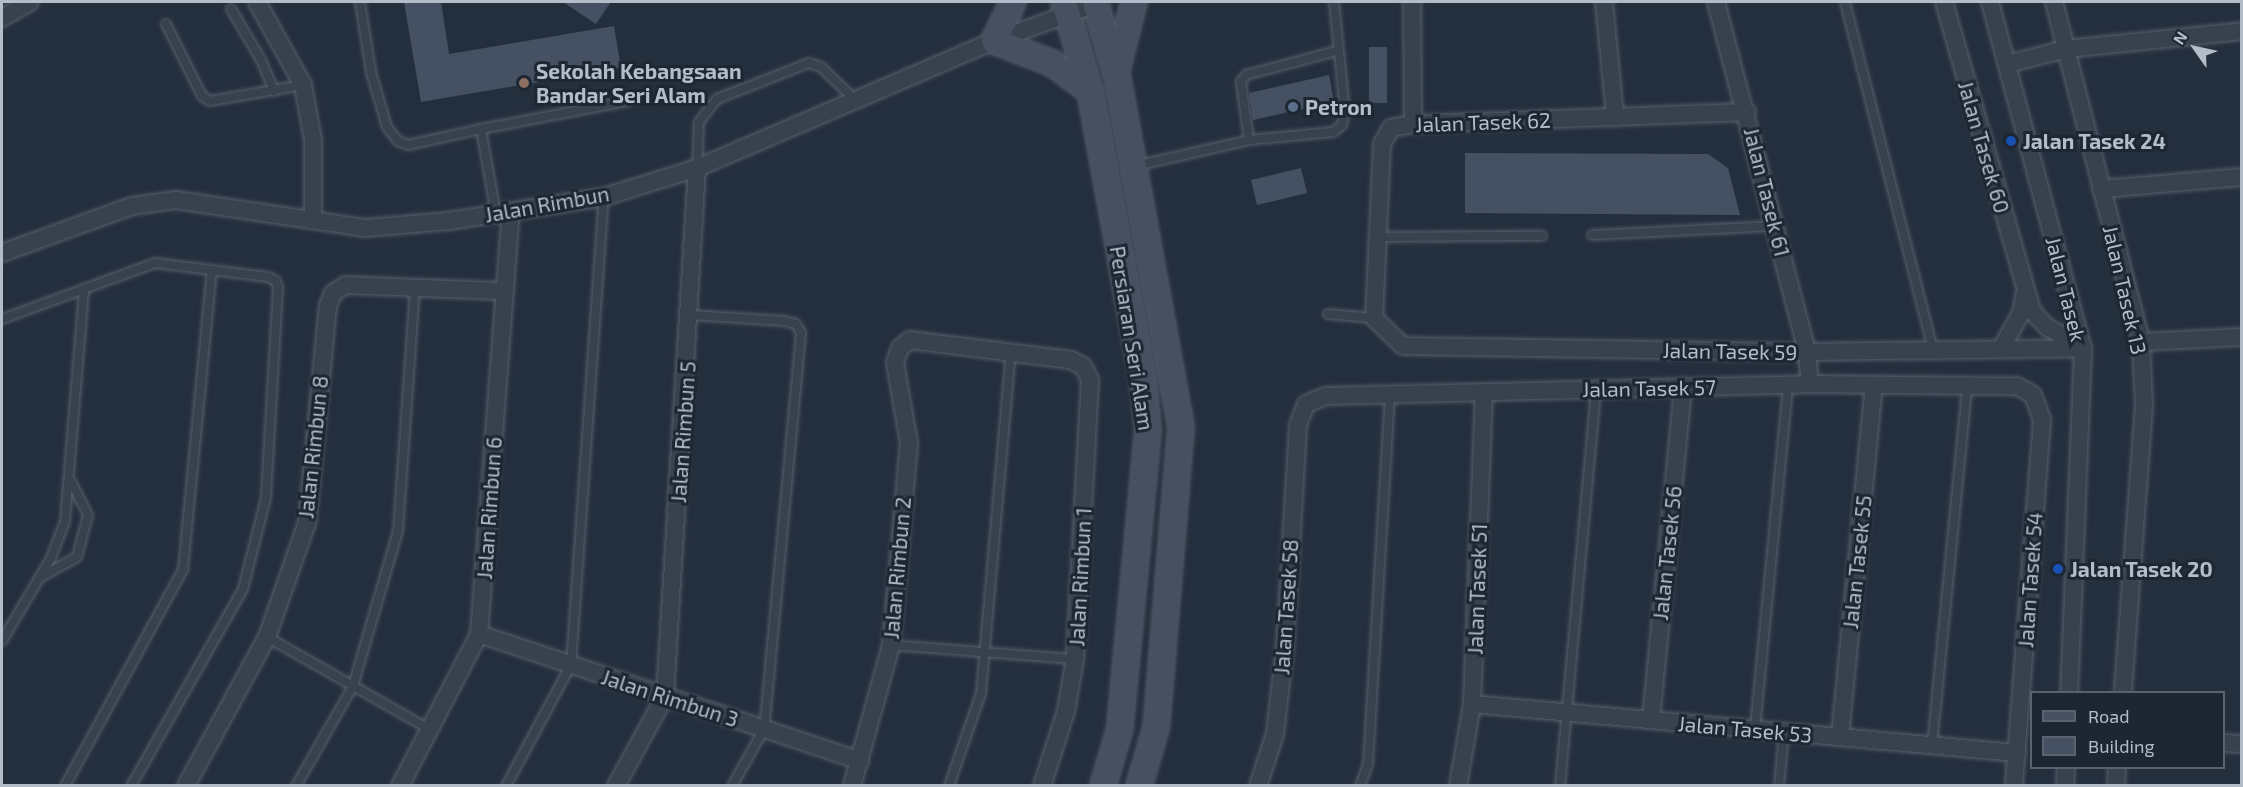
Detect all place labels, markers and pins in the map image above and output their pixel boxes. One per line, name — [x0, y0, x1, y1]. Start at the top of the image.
place label: Sekolah Kebangsaan Bandar Seri Alam — [536, 58, 742, 108]
marker: Sekolah Kebangsaan Bandar Seri Alam — [517, 76, 531, 90]
place label: Petron — [1305, 94, 1372, 120]
marker: Petron — [1286, 100, 1300, 114]
place label: Jalan Tasek 24 — [2023, 128, 2166, 154]
marker: Jalan Tasek 24 — [2004, 134, 2018, 148]
place label: Jalan Tasek 20 — [2070, 556, 2213, 582]
marker: Jalan Tasek 20 — [2051, 562, 2065, 576]

